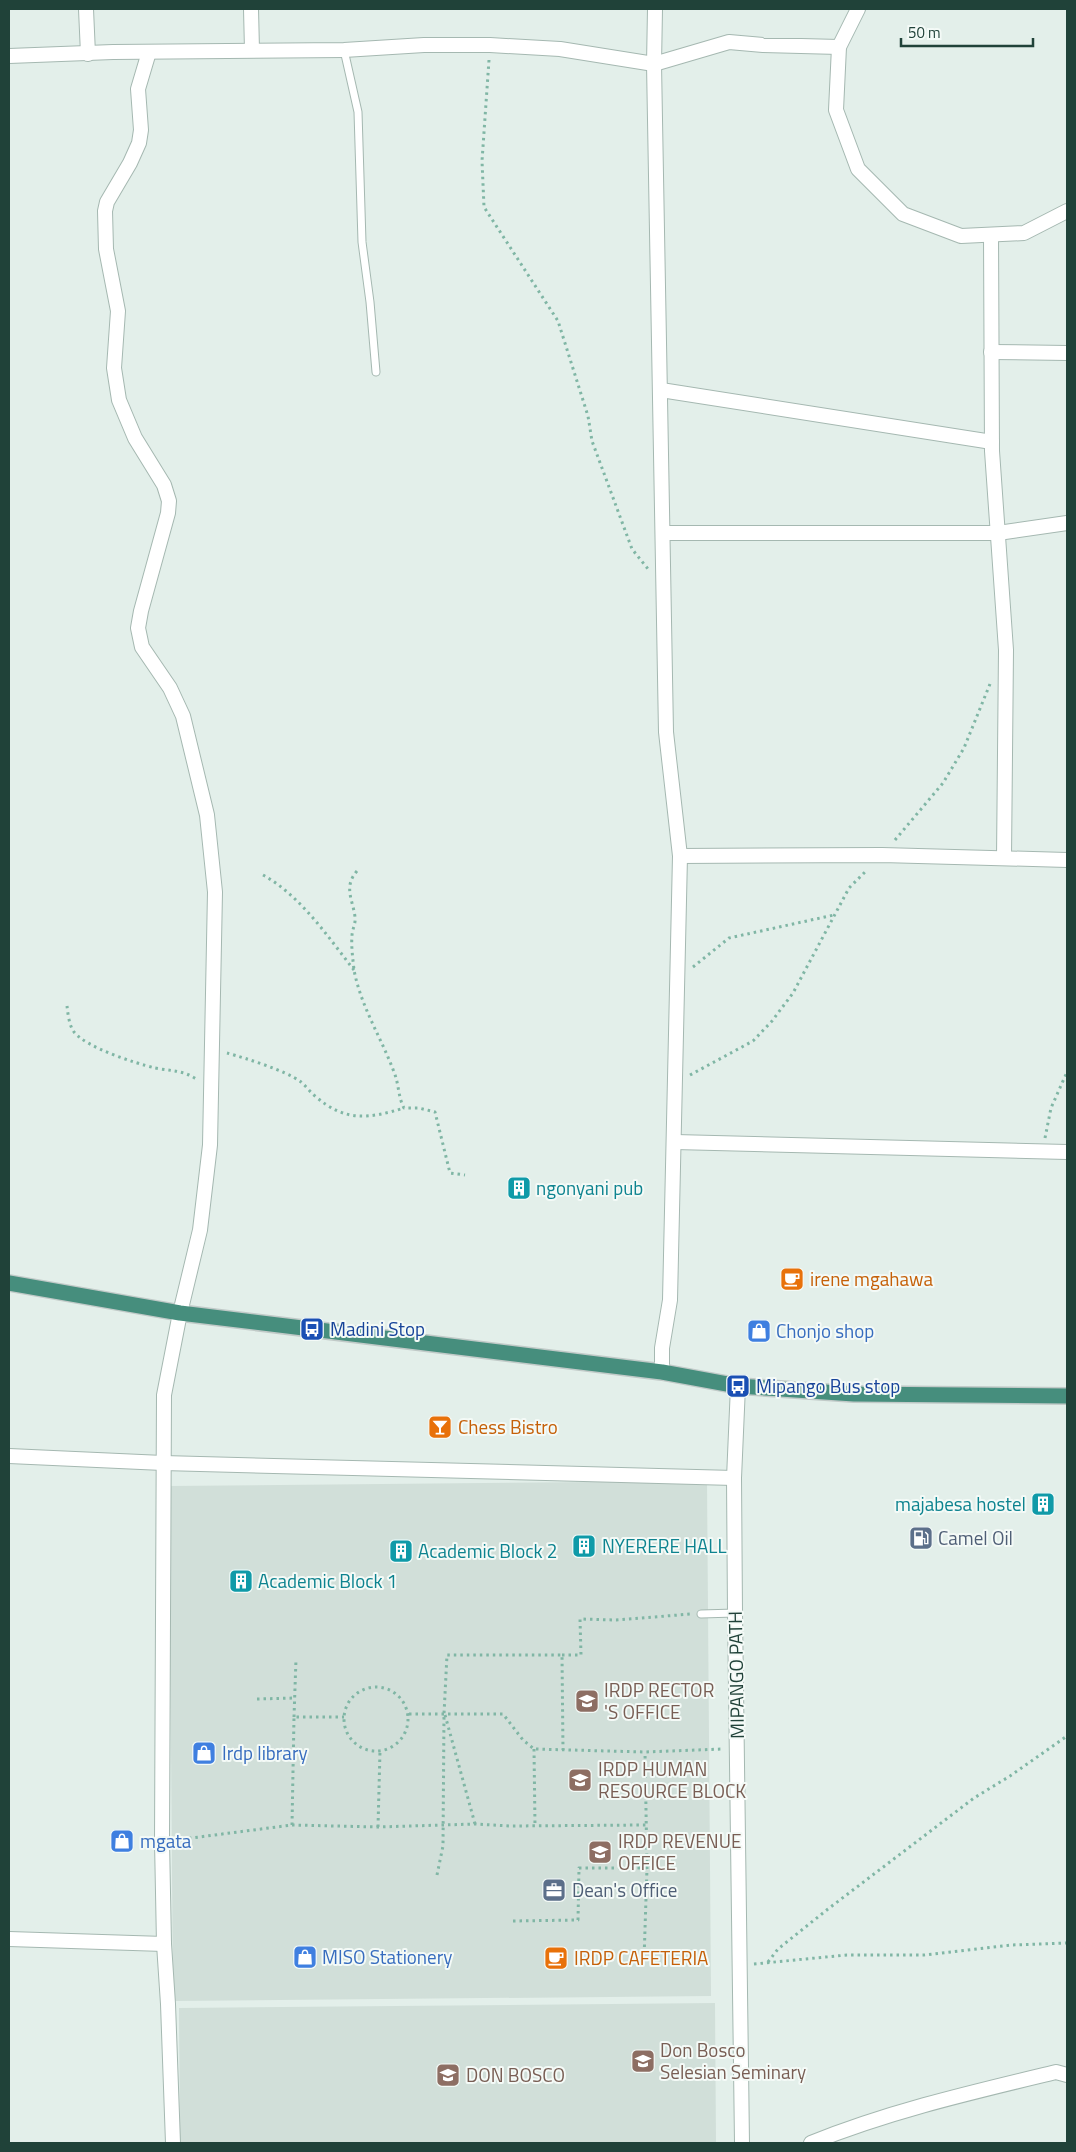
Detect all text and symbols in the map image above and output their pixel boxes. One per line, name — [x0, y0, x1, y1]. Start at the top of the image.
scale bar — [901, 15, 1034, 47]
text: 50 m — [908, 21, 941, 44]
place label: ngonyani pub — [536, 1173, 643, 1202]
building icon: ngonyani pub — [506, 1175, 532, 1201]
place label: irene mgahawa — [810, 1264, 933, 1293]
cafe icon: irene mgahawa — [779, 1266, 805, 1292]
place label: Madini Stop — [330, 1314, 425, 1343]
bus stop icon: Madini Stop — [299, 1316, 325, 1342]
place label: Chonjo shop — [776, 1316, 874, 1345]
shop icon: Chonjo shop — [746, 1318, 772, 1344]
place label: Mipango Bus stop — [756, 1371, 900, 1400]
bus stop icon: Mipango Bus stop — [725, 1373, 751, 1399]
place label: Chess Bistro — [458, 1412, 558, 1441]
bar icon: Chess Bistro — [427, 1414, 453, 1440]
place label: majabesa hostel — [895, 1489, 1026, 1518]
building icon: majabesa hostel — [1030, 1491, 1056, 1517]
place label: Camel Oil — [938, 1523, 1013, 1552]
fuel station icon: Camel Oil — [908, 1525, 934, 1551]
place label: NYERERE HALL — [602, 1531, 727, 1560]
building icon: NYERERE HALL — [571, 1533, 597, 1559]
place label: Academic Block 2 — [418, 1536, 558, 1565]
building icon: Academic Block 2 — [388, 1538, 414, 1564]
place label: Academic Block 1 — [258, 1566, 398, 1595]
building icon: Academic Block 1 — [228, 1568, 254, 1594]
street label: MIPANGO PATH — [720, 1611, 751, 1739]
place label: IRDP RECTOR 'S OFFICE — [604, 1675, 714, 1726]
school or university icon: IRDP RECTOR 'S OFFICE — [574, 1688, 600, 1714]
place label: Irdp library — [222, 1738, 308, 1767]
shop icon: Irdp library — [191, 1740, 217, 1766]
place label: IRDP HUMAN RESOURCE BLOCK — [598, 1754, 746, 1805]
school or university icon: IRDP HUMAN RESOURCE BLOCK — [567, 1767, 593, 1793]
place label: mgata — [140, 1826, 192, 1855]
place label: IRDP REVENUE OFFICE — [618, 1826, 741, 1877]
shop icon: mgata — [109, 1828, 135, 1854]
school or university icon: IRDP REVENUE OFFICE — [587, 1839, 613, 1865]
place label: Dean's Office — [572, 1875, 677, 1904]
office icon: Dean's Office — [541, 1877, 567, 1903]
place label: MISO Stationery — [322, 1942, 452, 1971]
place label: IRDP CAFETERIA — [574, 1943, 708, 1972]
shop icon: MISO Stationery — [292, 1944, 318, 1970]
cafe icon: IRDP CAFETERIA — [543, 1945, 569, 1971]
place label: Don Bosco Selesian Seminary — [660, 2035, 806, 2086]
school or university icon: Don Bosco Selesian Seminary — [630, 2048, 656, 2074]
place label: DON BOSCO — [466, 2060, 565, 2089]
school or university icon: DON BOSCO — [435, 2062, 461, 2088]

